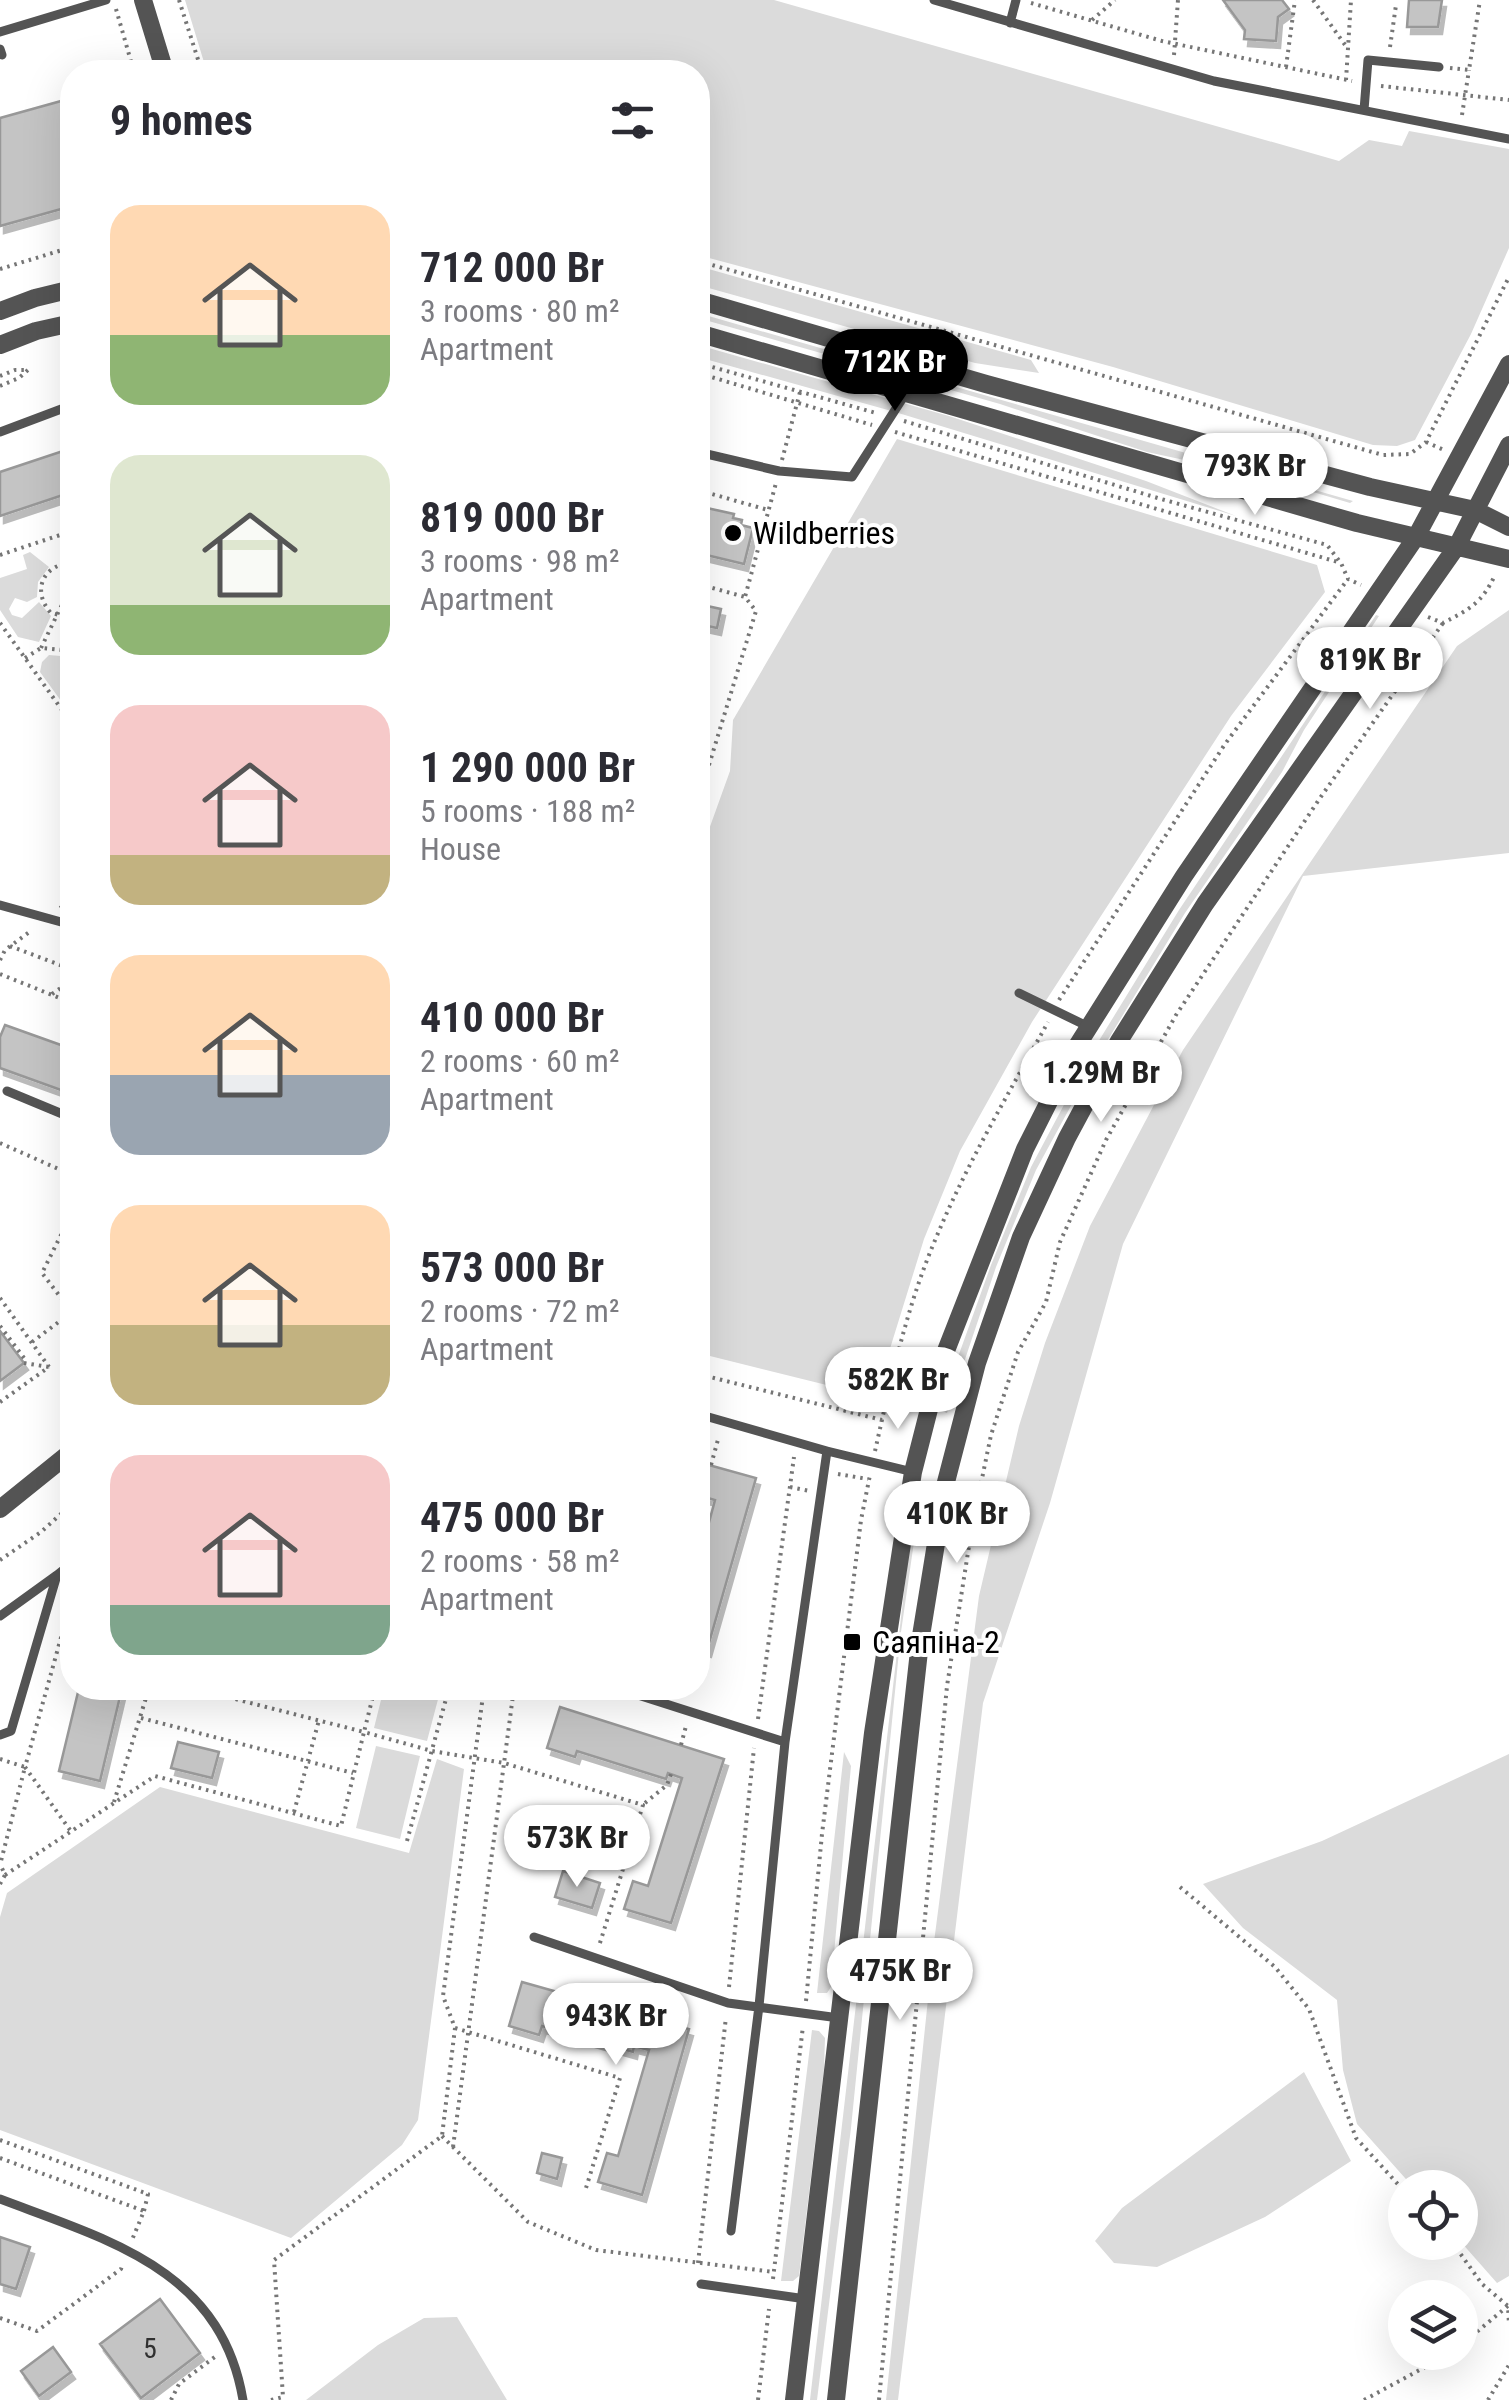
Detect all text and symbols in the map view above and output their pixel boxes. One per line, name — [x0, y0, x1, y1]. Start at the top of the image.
icon: filters — [605, 93, 660, 148]
text: 9 homes — [110, 96, 253, 145]
text: 712 000 Br — [420, 243, 604, 292]
icon: home — [190, 245, 310, 365]
text: 3 rooms · 80 m² — [420, 292, 619, 330]
pin: 712K Br — [803, 329, 987, 414]
text: Apartment — [420, 330, 554, 368]
text: 712K Br — [844, 342, 946, 380]
pin: 793K Br — [1163, 433, 1347, 518]
text: 793K Br — [1204, 446, 1306, 484]
text: 819 000 Br — [420, 493, 604, 542]
icon: home — [190, 495, 310, 615]
place label: Wildberries — [753, 514, 895, 552]
marker: Wildberries — [722, 522, 744, 544]
text: 3 rooms · 98 m² — [420, 542, 619, 580]
text: Apartment — [420, 580, 554, 618]
pin: 819K Br — [1278, 627, 1462, 712]
text: 819K Br — [1319, 640, 1421, 678]
text: 1 290 000 Br — [420, 743, 635, 792]
icon: home — [190, 745, 310, 865]
text: 5 rooms · 188 m² — [420, 792, 635, 830]
text: House — [420, 830, 501, 868]
text: 410 000 Br — [420, 993, 604, 1042]
icon: home — [190, 995, 310, 1115]
pin: 1.29M Br — [998, 1040, 1204, 1125]
text: 2 rooms · 60 m² — [420, 1042, 619, 1080]
text: 1.29M Br — [1042, 1053, 1160, 1091]
text: Apartment — [420, 1080, 554, 1118]
text: 573 000 Br — [420, 1243, 604, 1292]
icon: home — [190, 1245, 310, 1365]
text: 2 rooms · 72 m² — [420, 1292, 619, 1330]
text: Apartment — [420, 1330, 554, 1368]
pin: 582K Br — [806, 1347, 990, 1432]
text: 582K Br — [847, 1360, 949, 1398]
pin: 410K Br — [865, 1481, 1049, 1566]
text: 475 000 Br — [420, 1493, 604, 1542]
text: 410K Br — [906, 1494, 1008, 1532]
icon: home — [190, 1495, 310, 1615]
text: 2 rooms · 58 m² — [420, 1542, 619, 1580]
text: Apartment — [420, 1580, 554, 1618]
place label: Саяпіна-2 — [872, 1623, 1000, 1661]
marker: Саяпіна-2 — [841, 1631, 863, 1653]
pin: 573K Br — [485, 1805, 669, 1890]
text: 573K Br — [526, 1818, 628, 1856]
pin: 475K Br — [808, 1938, 992, 2023]
text: 475K Br — [849, 1951, 951, 1989]
pin: 943K Br — [524, 1983, 708, 2068]
text: 943K Br — [565, 1996, 667, 2034]
map controls — [1388, 2170, 1478, 2370]
button: locate — [1388, 2170, 1478, 2260]
button: layers — [1388, 2280, 1478, 2370]
house number: 5 — [143, 2332, 157, 2365]

